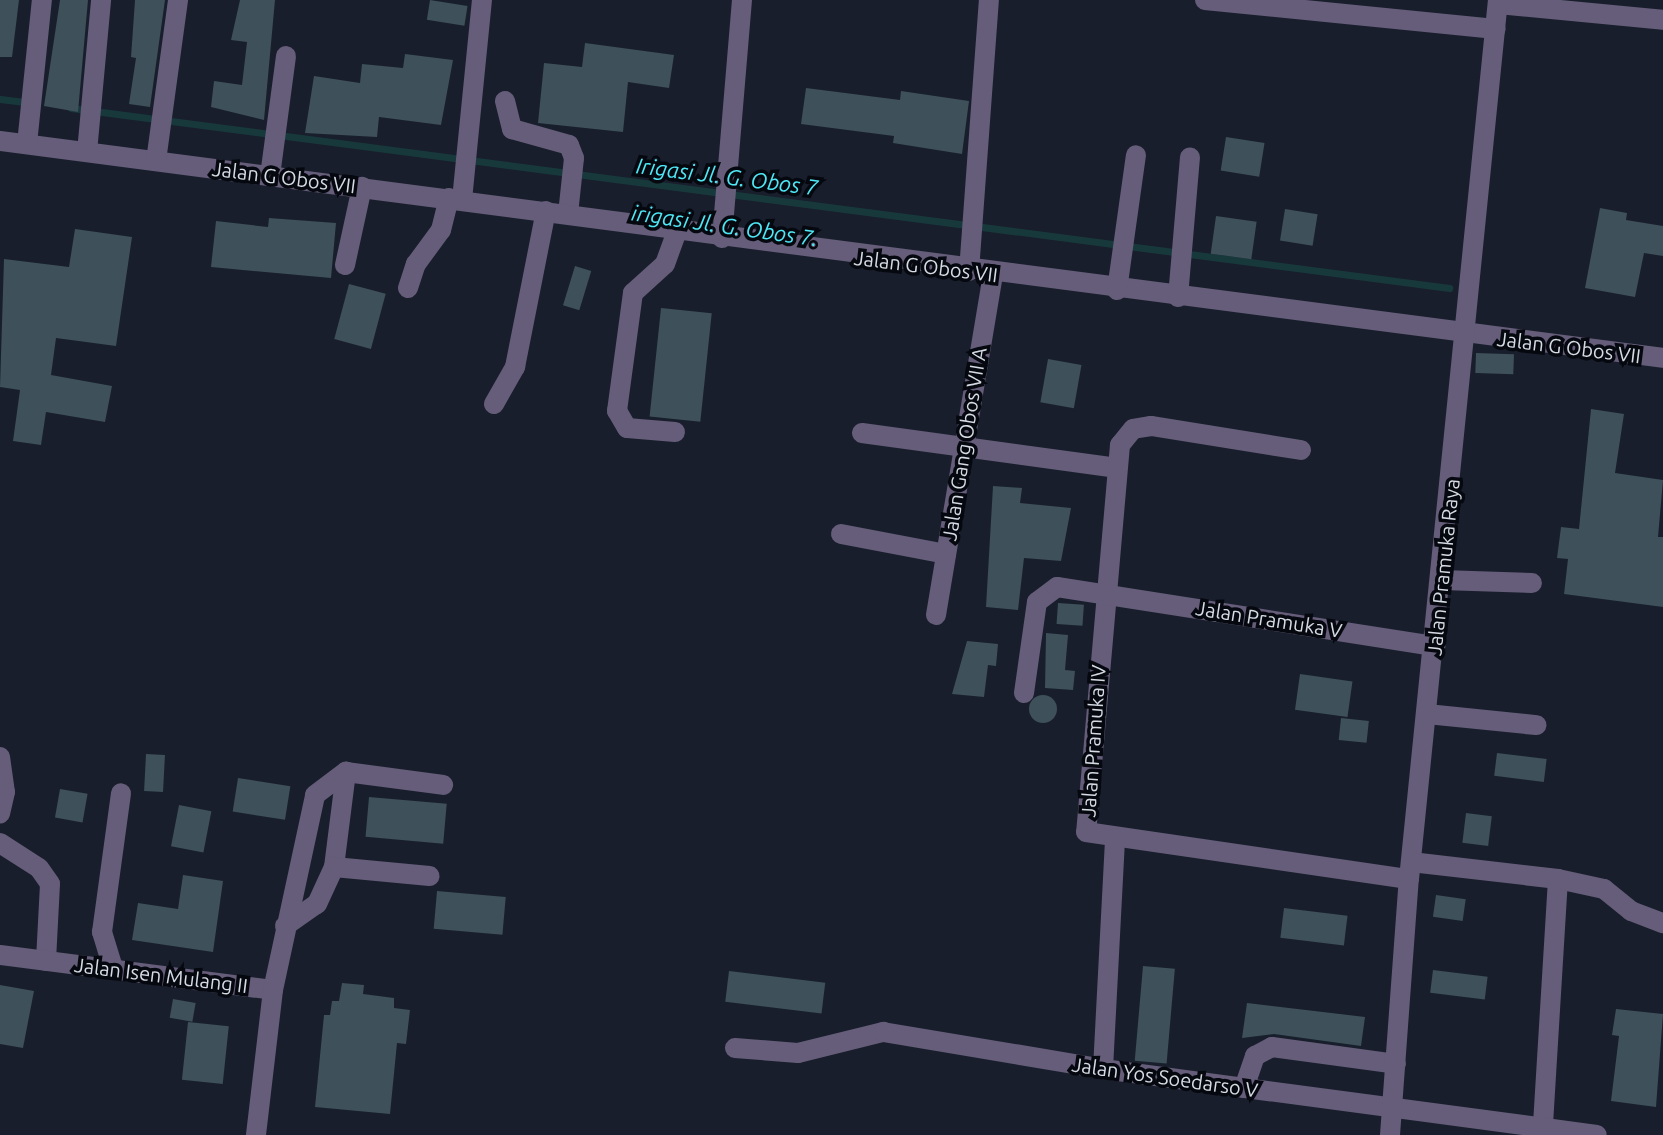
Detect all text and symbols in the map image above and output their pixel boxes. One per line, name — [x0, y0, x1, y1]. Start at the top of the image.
water label: Irigasi Jl. G. Obos 7 — [635, 152, 819, 200]
street label: Jalan G Obos VII — [211, 156, 357, 198]
water label: irigasi Jl. G. Obos 7. — [630, 199, 820, 251]
street label: Jalan G Obos VII — [853, 245, 999, 287]
street label: Jalan G Obos VII — [1496, 326, 1642, 368]
street label: Jalan Gang Obos VII A — [937, 346, 991, 542]
street label: Jalan Pramuka Raya — [1422, 477, 1464, 657]
street label: Jalan Pramuka V — [1194, 596, 1344, 642]
street label: Jalan Pramuka IV — [1076, 664, 1110, 818]
street label: Jalan Isen Mulang II — [73, 952, 249, 998]
street label: Jalan Yos Soedarso V — [1070, 1052, 1260, 1102]

